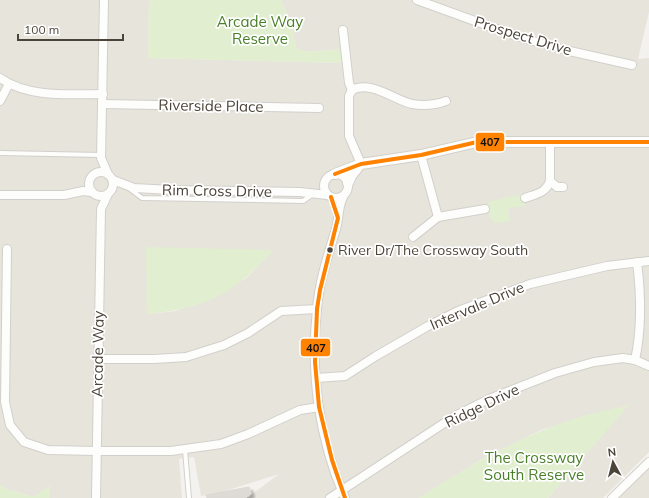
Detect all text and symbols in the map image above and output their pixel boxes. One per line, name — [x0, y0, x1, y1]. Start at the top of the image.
park label: Arcade Way Reserve — [217, 12, 303, 48]
street label: Prospect Drive — [472, 12, 574, 59]
scale bar — [18, 16, 123, 42]
text: 100 m — [24, 22, 59, 37]
street label: Riverside Place — [158, 95, 264, 116]
line badge: 407 — [475, 132, 505, 152]
text: 407 — [480, 135, 500, 149]
street label: Rim Cross Drive — [162, 180, 272, 201]
place label: River Dr/The Crossway South — [338, 241, 528, 259]
marker: River Dr/The Crossway South — [325, 245, 335, 255]
street label: Intervale Drive — [427, 277, 527, 334]
street label: Arcade Way — [87, 311, 108, 397]
line badge: 407 — [300, 338, 331, 357]
text: 407 — [306, 341, 326, 355]
street label: Ridge Drive — [442, 379, 522, 432]
north arrow — [593, 442, 633, 482]
text: N — [607, 445, 617, 460]
park label: The Crossway South Reserve — [484, 448, 584, 484]

